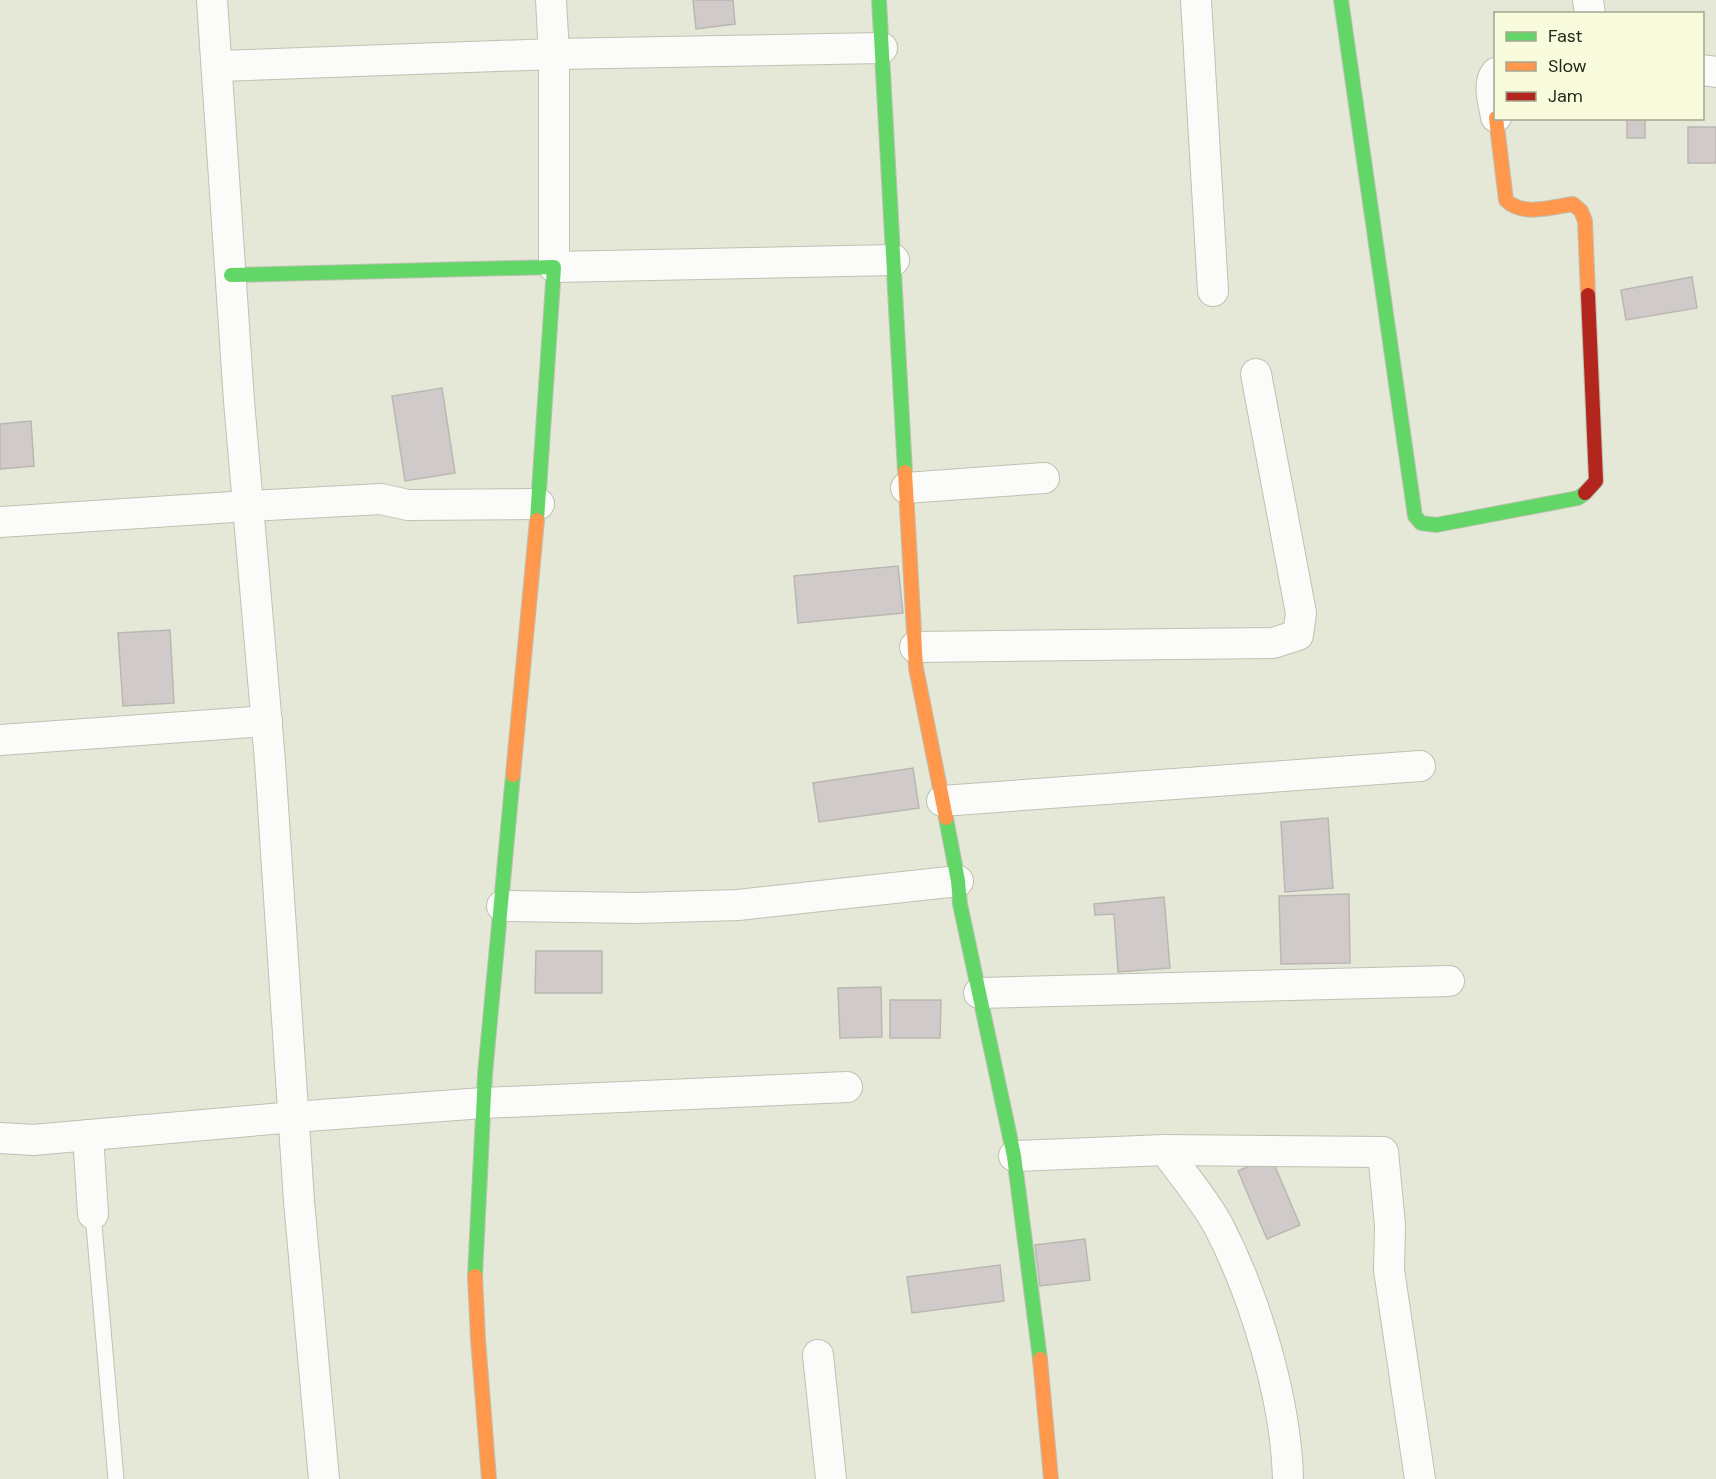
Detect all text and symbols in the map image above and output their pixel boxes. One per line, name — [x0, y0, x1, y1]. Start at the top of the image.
legend — [1494, 12, 1704, 120]
text: Fast — [1548, 24, 1583, 48]
text: Slow — [1548, 54, 1587, 78]
text: Jam — [1548, 84, 1583, 108]

